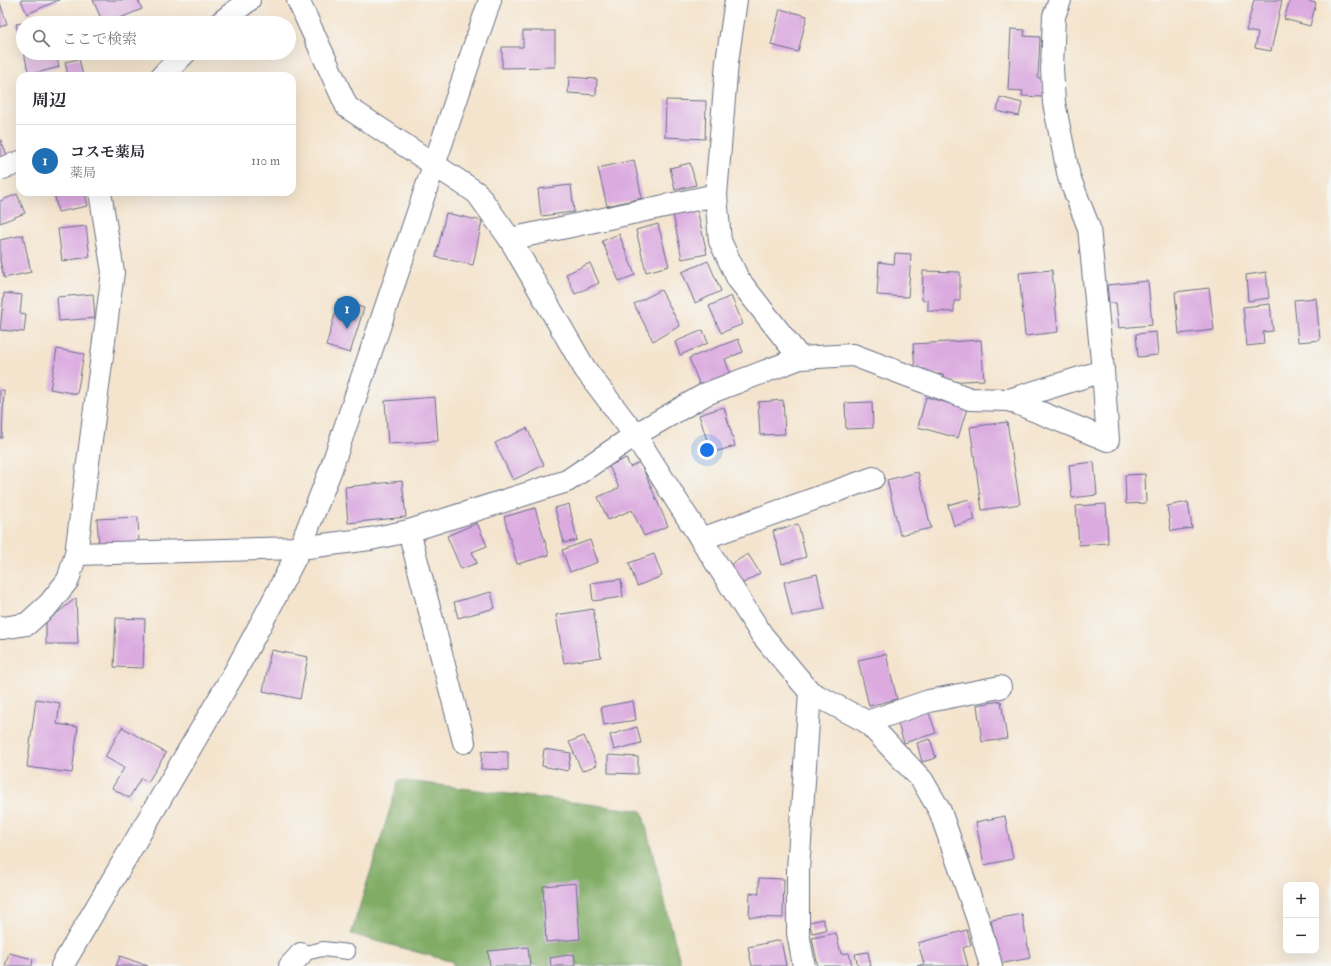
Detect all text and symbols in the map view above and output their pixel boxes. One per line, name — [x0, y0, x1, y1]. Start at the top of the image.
search box — [16, 16, 296, 60]
icon: search — [30, 27, 52, 49]
text: ここで検索 — [62, 30, 137, 49]
text: 周辺 — [32, 90, 66, 111]
text: コスモ薬局 — [70, 143, 145, 162]
text: 1 — [43, 153, 47, 169]
text: 110 m — [251, 153, 280, 169]
text: 薬局 — [70, 165, 96, 181]
pin: 1 — [334, 296, 360, 329]
your location — [697, 440, 717, 460]
map controls — [1283, 882, 1319, 954]
button: + — [1283, 882, 1319, 918]
button: − — [1283, 918, 1319, 954]

